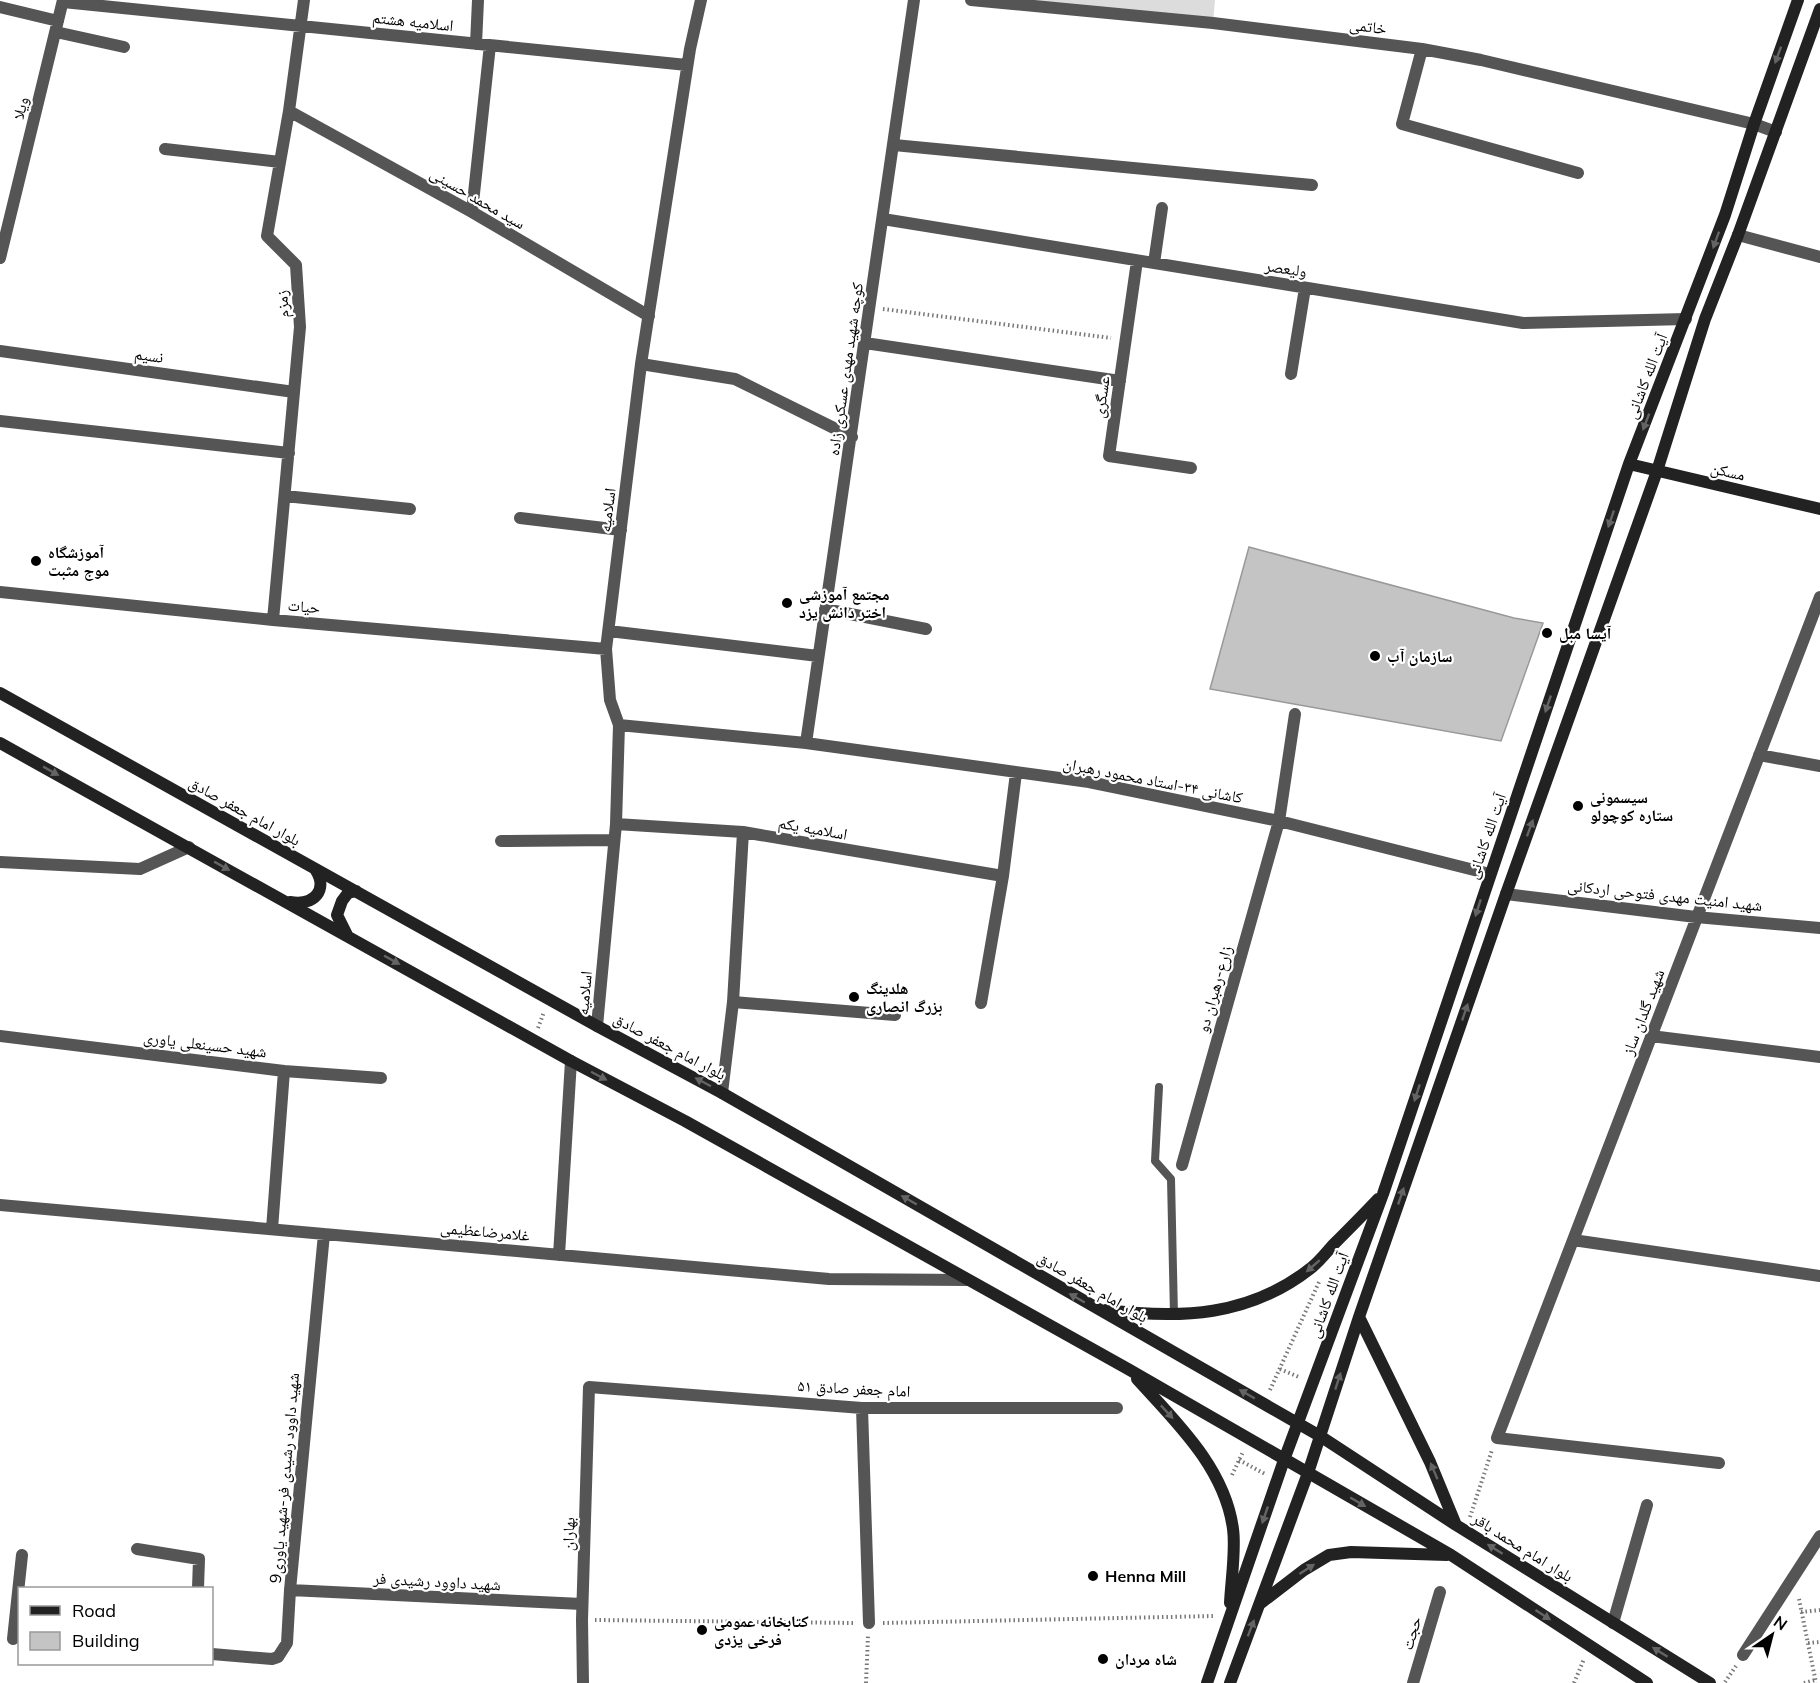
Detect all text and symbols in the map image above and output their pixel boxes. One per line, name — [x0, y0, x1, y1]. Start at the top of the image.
street label: اسلامیه هشتم — [371, 7, 455, 36]
street label: خاتمی — [1348, 14, 1388, 39]
one-way arrow — [1773, 46, 1783, 64]
street label: ویلا — [8, 95, 32, 121]
street label: سید محمد حسینی — [426, 163, 529, 234]
one-way arrow — [1710, 231, 1720, 249]
street label: ولیعصر — [1263, 255, 1308, 281]
street label: کوچه شهید مهدی عسکری زاده — [823, 281, 868, 457]
street label: زمزم — [271, 289, 294, 319]
street label: آیت الله کاشانی — [1621, 330, 1673, 422]
street label: نسیم — [133, 343, 165, 368]
street label: عسگری — [1088, 375, 1115, 420]
one-way arrow — [1641, 413, 1650, 431]
street label: مسکن — [1709, 457, 1747, 486]
street label: اسلامیه — [594, 487, 620, 533]
one-way arrow — [1605, 510, 1615, 528]
place label: آموزشگاه موج مثبت — [48, 542, 109, 581]
marker: آموزشگاه موج مثبت — [29, 554, 43, 568]
place label: مجتمع آموزشی اختر دانش یزد — [799, 584, 890, 622]
street label: حیات — [287, 595, 321, 617]
marker: مجتمع آموزشی اختر دانش یزد — [780, 596, 794, 610]
place label: آیسا مبل — [1559, 623, 1612, 643]
marker: آیسا مبل — [1540, 626, 1554, 640]
place label: سازمان آب — [1387, 646, 1453, 666]
marker: سازمان آب — [1368, 649, 1382, 663]
one-way arrow — [1542, 695, 1552, 713]
street label: کاشانی ۳۴-استاد محمود رهبران — [1061, 753, 1245, 808]
one-way arrow — [43, 766, 60, 776]
street label: بلوار امام جعفر صادق — [185, 772, 304, 851]
place label: سیسمونی ستاره کوچولو — [1590, 787, 1673, 825]
street label: آیت الله کاشانی — [1462, 789, 1511, 882]
marker: سیسمونی ستاره کوچولو — [1571, 799, 1585, 813]
street label: اسلامیه یکم — [777, 812, 849, 845]
one-way arrow — [1525, 819, 1535, 837]
one-way arrow — [214, 861, 231, 871]
street label: شهید امنیت مهدی فتوحی اردکانی — [1566, 875, 1763, 916]
one-way arrow — [1473, 899, 1483, 917]
street label: زارع-رهبران دو — [1192, 943, 1237, 1035]
one-way arrow — [384, 955, 400, 966]
street label: شهید گلدان ساز — [1617, 966, 1669, 1059]
street label: اسلامیه — [572, 970, 596, 1016]
place label: هلدینگ بزرگ انصاری — [866, 978, 942, 1016]
marker: هلدینگ بزرگ انصاری — [847, 990, 861, 1004]
one-way arrow — [1461, 1003, 1471, 1021]
street label: بلوار امام جعفر صادق — [610, 1008, 730, 1085]
street label: شهید حسینعلی یاوری — [142, 1027, 268, 1062]
one-way arrow — [591, 1071, 608, 1081]
one-way arrow — [694, 1077, 711, 1087]
one-way arrow — [1411, 1084, 1421, 1102]
one-way arrow — [1397, 1187, 1407, 1205]
one-way arrow — [900, 1195, 917, 1205]
street label: غلامرضاعظیمی — [439, 1217, 531, 1246]
street label: بلوار امام جعفر صادق — [1034, 1247, 1152, 1328]
street label: آیت الله کاشانی — [1303, 1249, 1354, 1341]
one-way arrow — [1306, 1259, 1321, 1272]
one-way arrow — [1069, 1293, 1086, 1303]
street label: شهید داوود رشیدی فر-شهید یاوری9 — [265, 1372, 304, 1584]
one-way arrow — [1334, 1372, 1343, 1390]
street label: امام جعفر صادق ۵۱ — [797, 1375, 911, 1402]
one-way arrow — [1239, 1389, 1255, 1400]
one-way arrow — [1160, 1405, 1174, 1419]
one-way arrow — [1429, 1462, 1438, 1480]
one-way arrow — [1350, 1497, 1367, 1507]
one-way arrow — [1259, 1506, 1269, 1524]
street label: بلوار امام محمد باقر — [1468, 1507, 1577, 1587]
street label: بهاران — [557, 1517, 580, 1551]
one-way arrow — [1487, 1544, 1503, 1555]
one-way arrow — [1299, 1563, 1315, 1574]
place label: Henna Mill — [1105, 1566, 1186, 1586]
street label: شهید داوود رشیدی فر — [372, 1568, 501, 1595]
marker: Henna Mill — [1086, 1569, 1100, 1583]
legend — [18, 1587, 213, 1665]
text: Road — [72, 1599, 116, 1622]
north arrow — [1742, 1605, 1802, 1665]
one-way arrow — [1534, 1609, 1551, 1620]
place label: کتابخانه عمومی فرخی یزدی — [714, 1611, 809, 1649]
text: N — [1770, 1611, 1791, 1634]
street label: حجت — [1397, 1614, 1425, 1652]
one-way arrow — [1246, 1619, 1256, 1637]
marker: کتابخانه عمومی فرخی یزدی — [695, 1623, 709, 1637]
text: Building — [72, 1629, 140, 1652]
one-way arrow — [1652, 1647, 1668, 1658]
place label: شاه مردان — [1115, 1649, 1177, 1669]
marker: شاه مردان — [1096, 1652, 1110, 1666]

